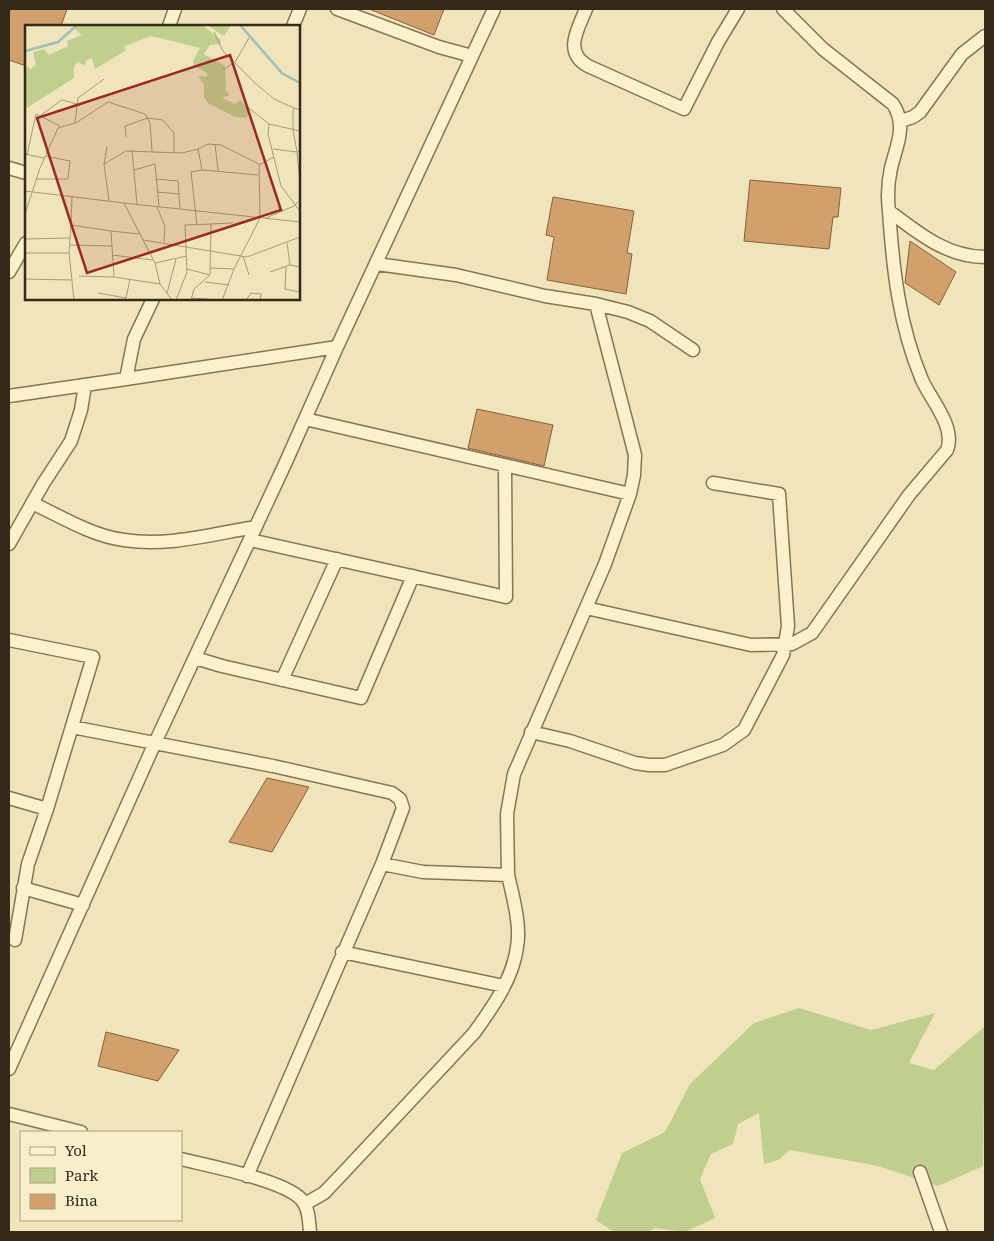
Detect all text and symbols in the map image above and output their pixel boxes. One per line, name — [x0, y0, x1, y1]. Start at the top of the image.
inset map — [25, 25, 300, 300]
legend — [20, 1131, 182, 1221]
text: Yol — [64, 1140, 87, 1160]
text: Park — [65, 1165, 99, 1185]
text: Bina — [65, 1190, 98, 1210]

